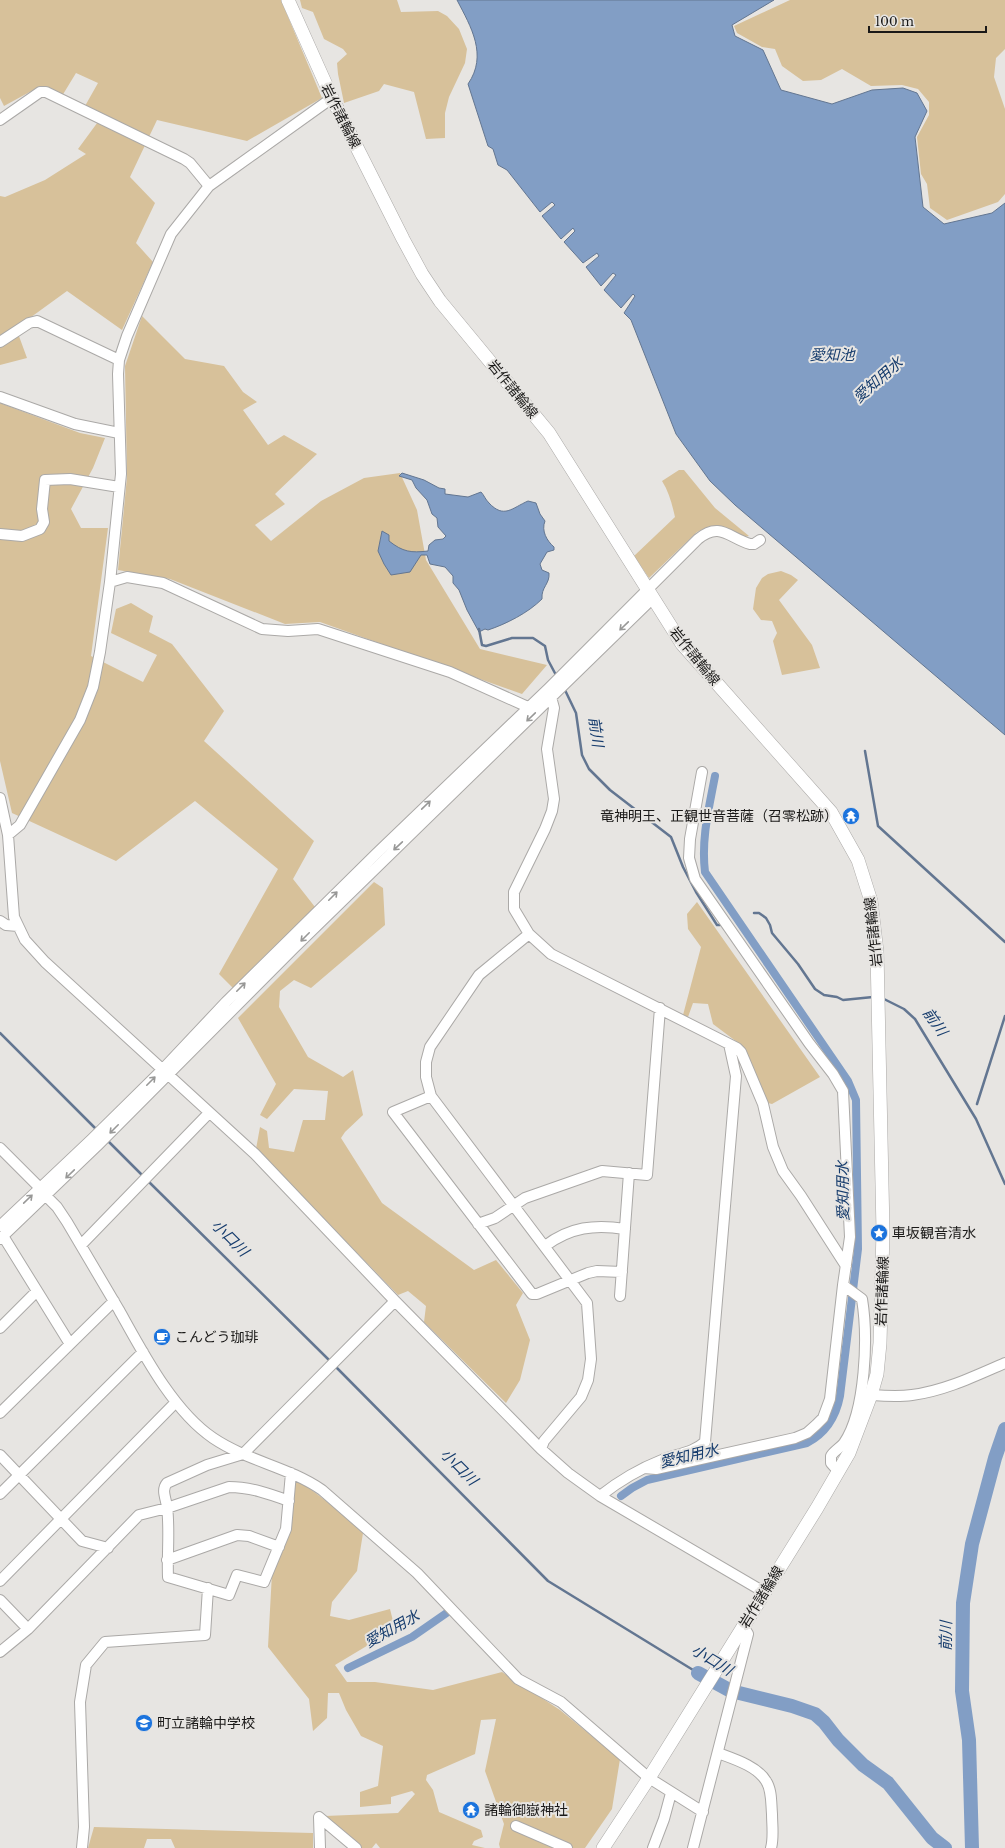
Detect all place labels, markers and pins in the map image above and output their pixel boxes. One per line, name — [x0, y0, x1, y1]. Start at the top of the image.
temple icon: 竜神明王、正観世音菩薩（召零松跡） — [841, 806, 861, 826]
place label: 竜神明王、正観世音菩薩（召零松跡） — [600, 807, 838, 825]
place icon: 車坂観音清水 — [869, 1223, 889, 1243]
place label: 車坂観音清水 — [892, 1224, 976, 1242]
cafe icon: こんどう珈琲 — [152, 1327, 172, 1347]
place label: こんどう珈琲 — [175, 1328, 259, 1346]
school or university icon: 町立諸輪中学校 — [134, 1713, 154, 1733]
place label: 町立諸輪中学校 — [157, 1714, 255, 1732]
temple icon: 諸輪御嶽神社 — [461, 1800, 481, 1820]
place label: 諸輪御嶽神社 — [484, 1801, 568, 1819]

